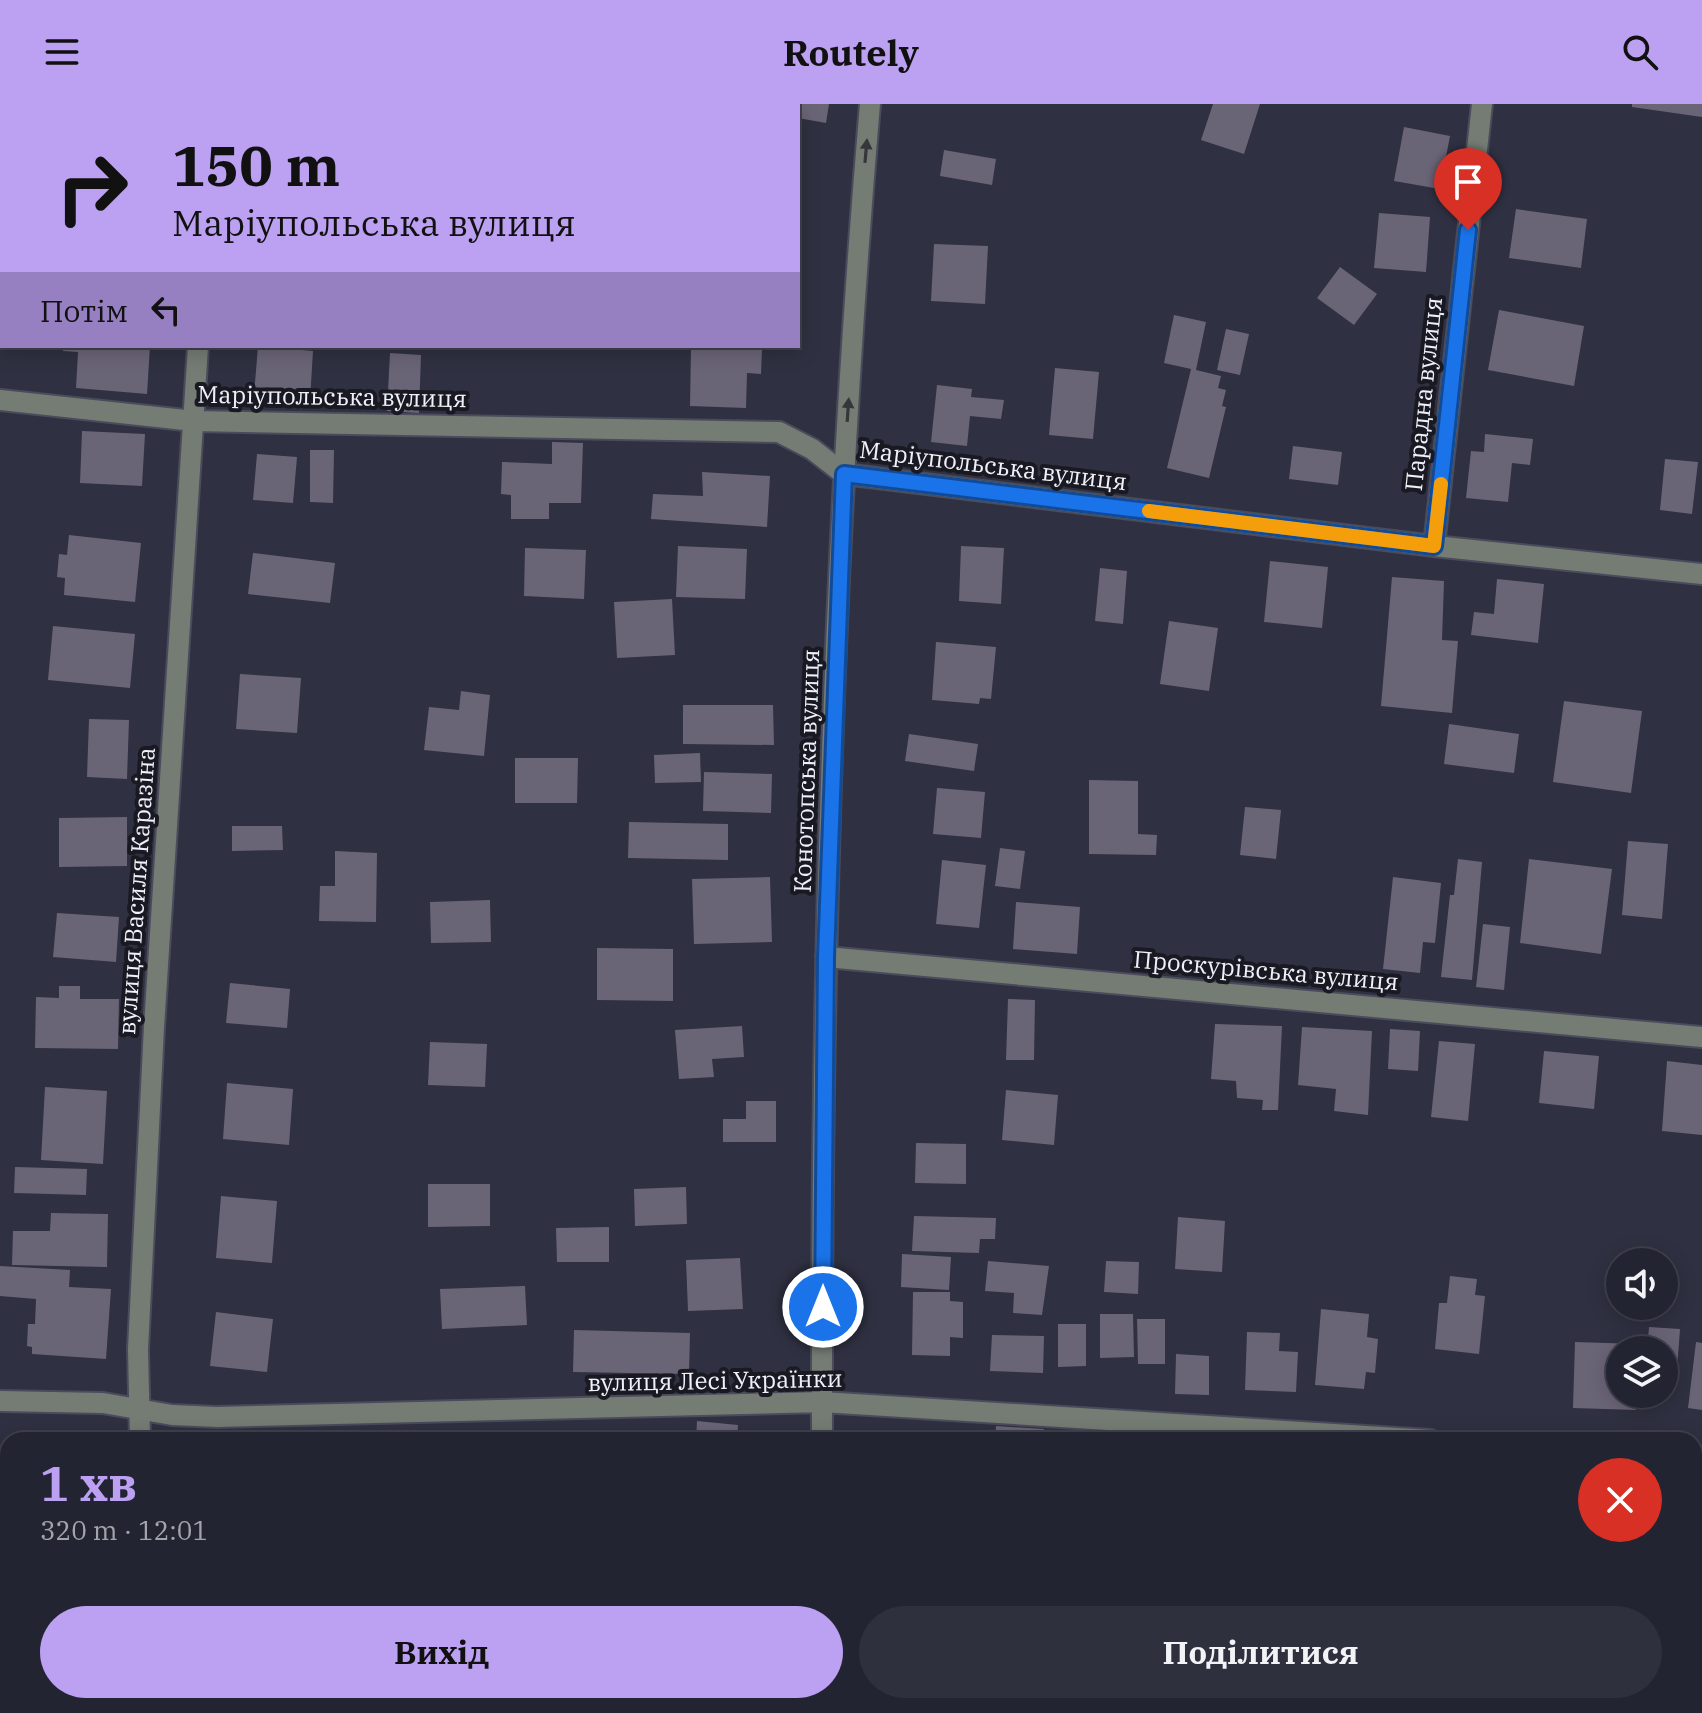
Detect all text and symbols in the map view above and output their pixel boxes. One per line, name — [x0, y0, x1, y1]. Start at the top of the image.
text: Routely — [783, 29, 919, 76]
icon: menu — [40, 30, 84, 74]
icon: search — [1618, 30, 1662, 74]
text: 150 m — [172, 129, 340, 201]
icon: right — [40, 136, 144, 240]
one-way arrow — [860, 138, 873, 163]
pin — [1434, 148, 1502, 230]
icon: arrive — [1446, 160, 1490, 204]
text: Маріупольська вулиця — [172, 199, 576, 246]
icon: left — [144, 288, 188, 332]
text: Потім — [40, 291, 128, 330]
street label: Парадна вулиця — [1397, 295, 1449, 492]
street label: Маріупольська вулиця — [197, 378, 467, 414]
one-way arrow — [842, 398, 855, 423]
street label: Маріупольська вулиця — [858, 433, 1129, 497]
street label: Конотопська вулиця — [786, 649, 826, 893]
street label: вулиця Василя Каразіна — [110, 746, 162, 1036]
street label: Проскурівська вулиця — [1132, 942, 1400, 998]
map controls — [1606, 1248, 1678, 1408]
button: sound — [1606, 1248, 1678, 1320]
position arrow — [781, 1265, 865, 1349]
button: layers — [1606, 1336, 1678, 1408]
street label: вулиця Лесі Українки — [587, 1362, 843, 1398]
text: 1 хв — [40, 1452, 137, 1514]
button: close — [1578, 1458, 1662, 1542]
text: 320 m · 12:01 — [40, 1513, 208, 1547]
button: Вихід — [40, 1606, 843, 1698]
button: Поділитися — [859, 1606, 1662, 1698]

